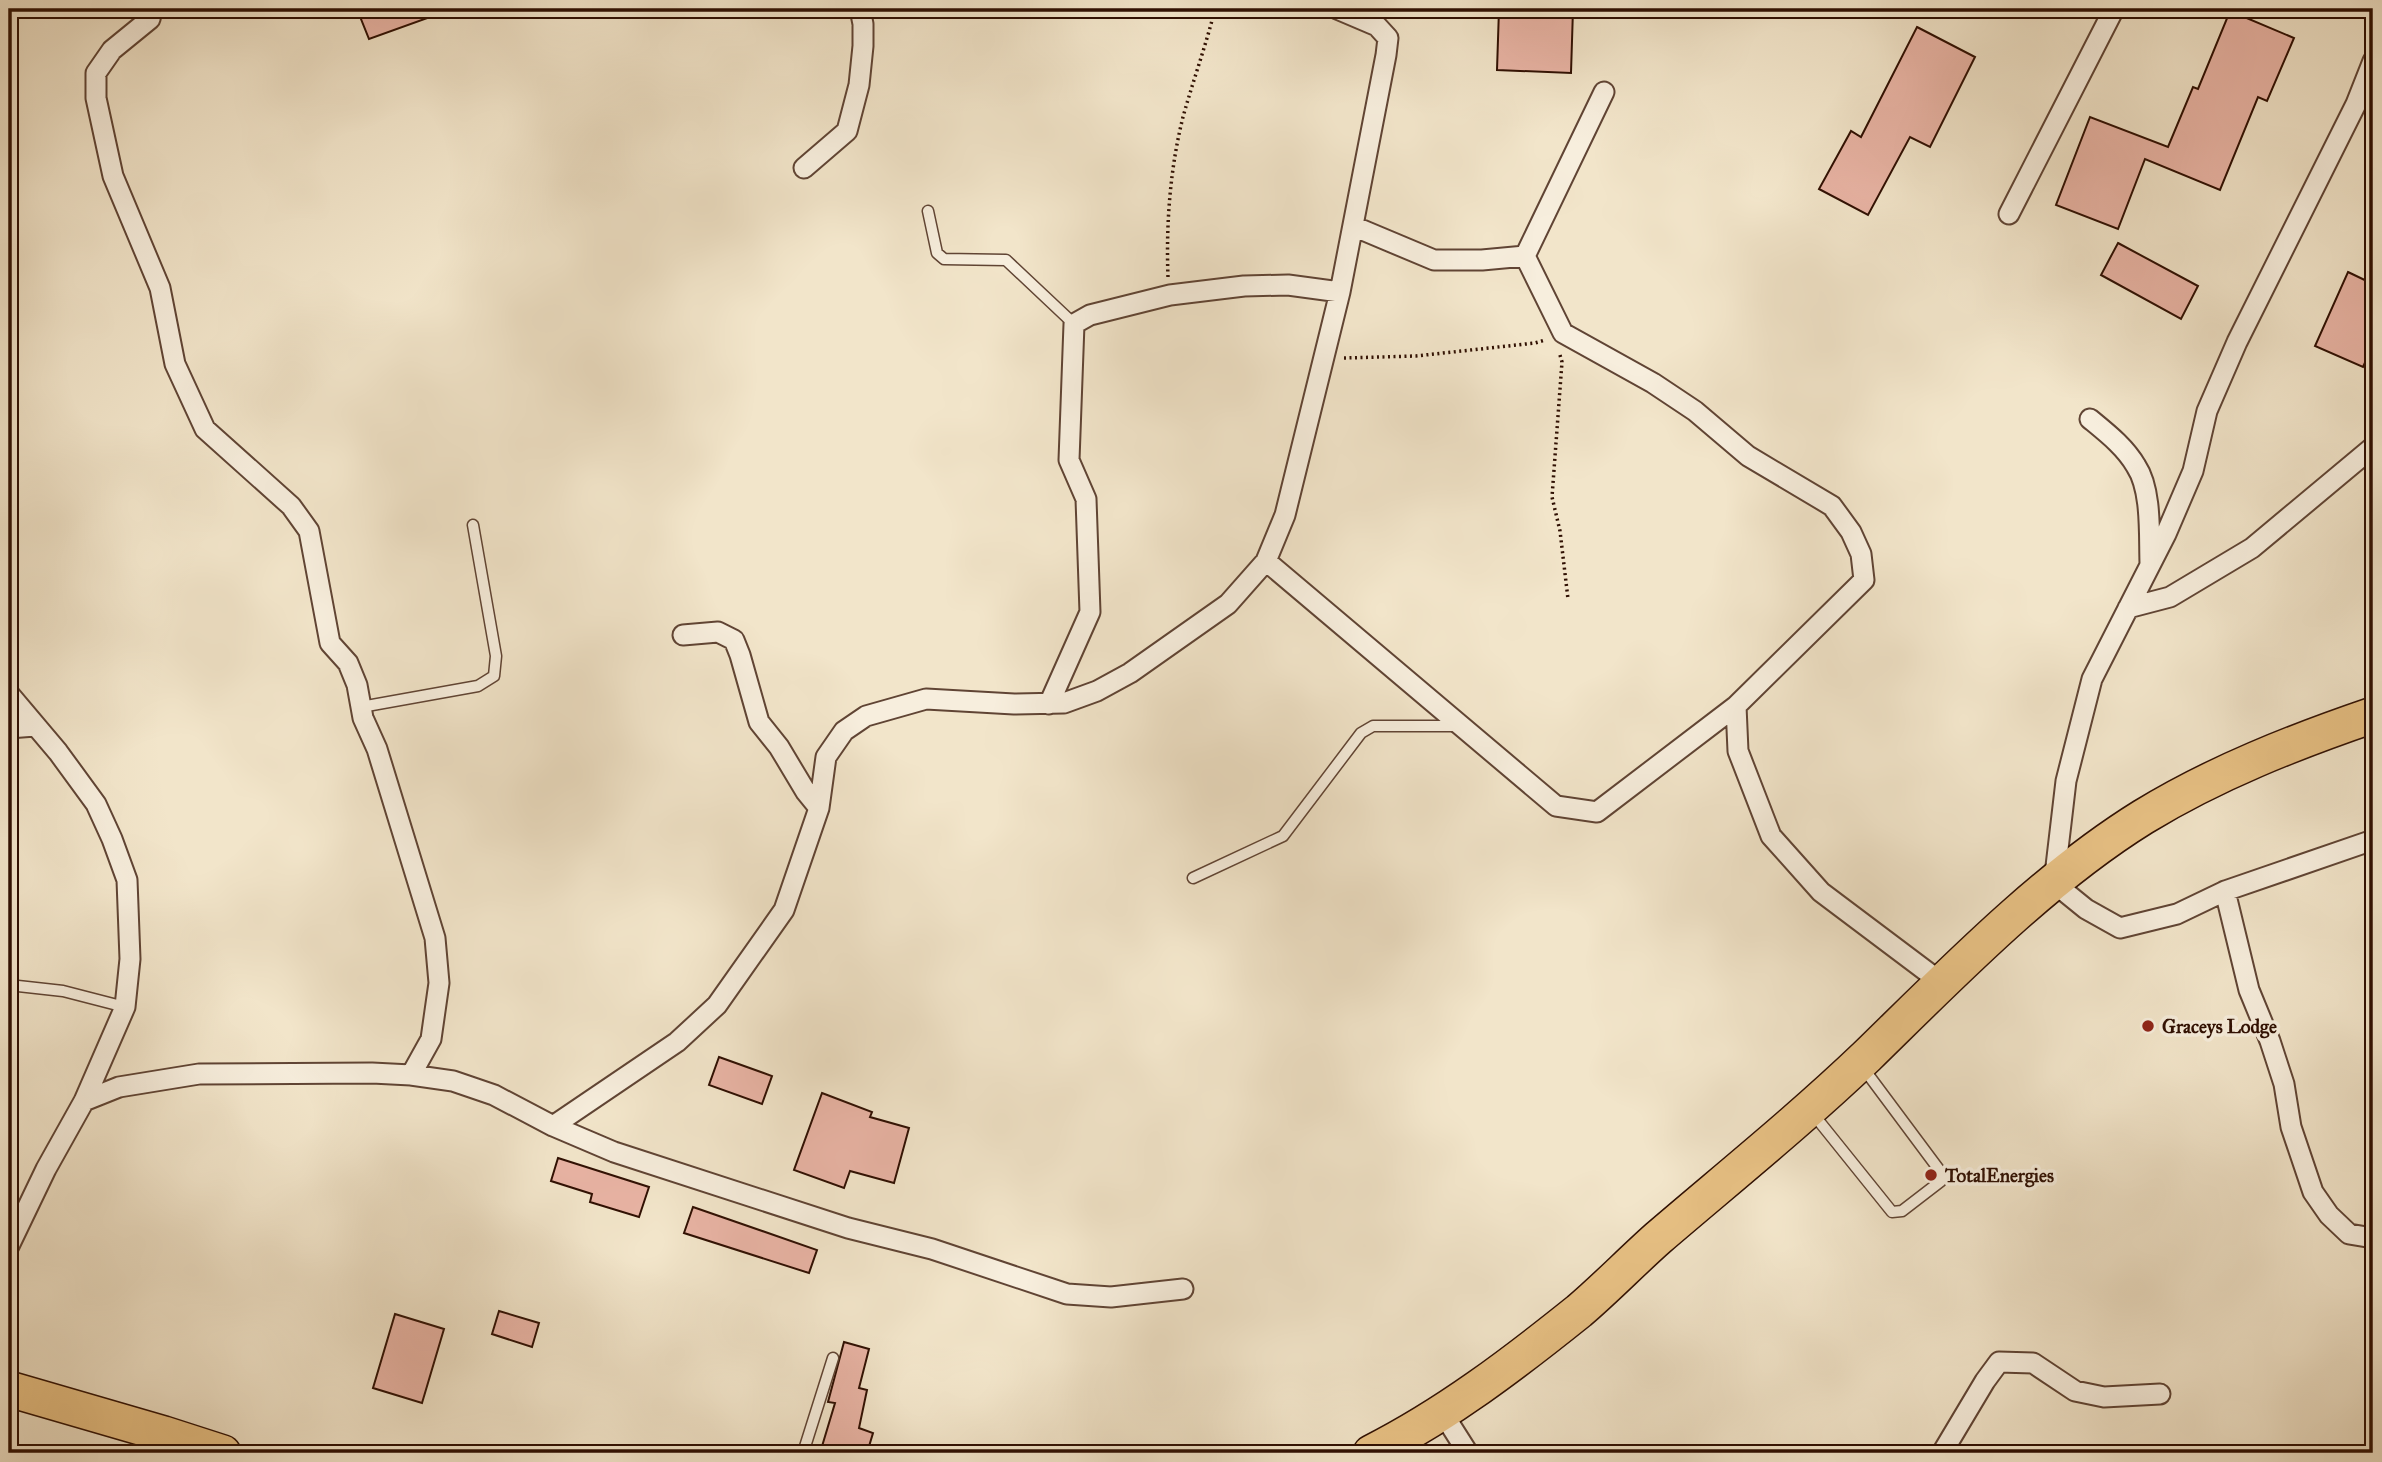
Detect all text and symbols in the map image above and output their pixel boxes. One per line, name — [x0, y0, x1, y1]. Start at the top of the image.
place label: Graceys Lodge — [2162, 1015, 2277, 1039]
marker: Graceys Lodge — [2140, 1018, 2156, 1034]
place label: TotalEnergies — [1944, 1164, 2054, 1188]
marker: TotalEnergies — [1923, 1167, 1939, 1183]

